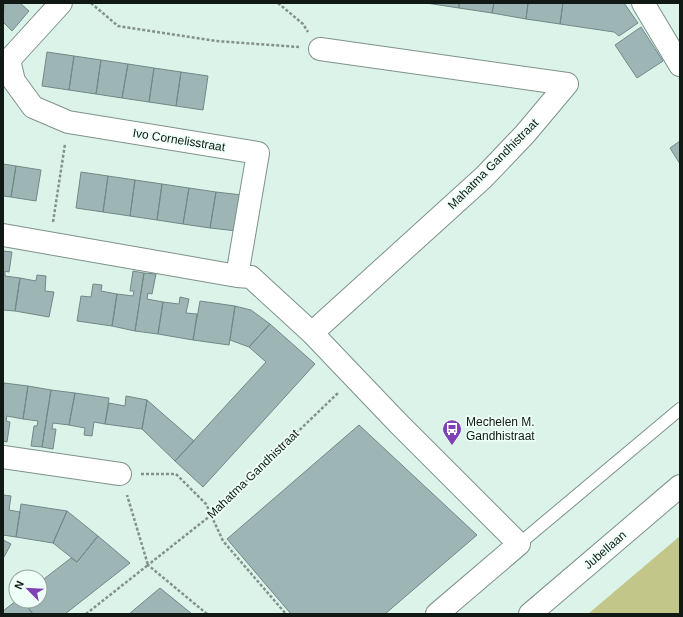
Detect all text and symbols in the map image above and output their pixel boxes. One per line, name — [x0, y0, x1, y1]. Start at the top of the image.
street label: Mahatma Gandhistraat — [445, 115, 542, 212]
street label: Ivo Cornelisstraat — [132, 126, 227, 154]
place label: Mechelen M. Gandhistraat — [466, 415, 535, 443]
bus stop icon: Mechelen M. Gandhistraat — [441, 418, 463, 446]
street label: Mahatma Gandhistraat — [204, 426, 302, 521]
street label: Jubellaan — [581, 528, 629, 572]
north arrow — [8, 569, 48, 609]
text: N — [12, 579, 26, 591]

